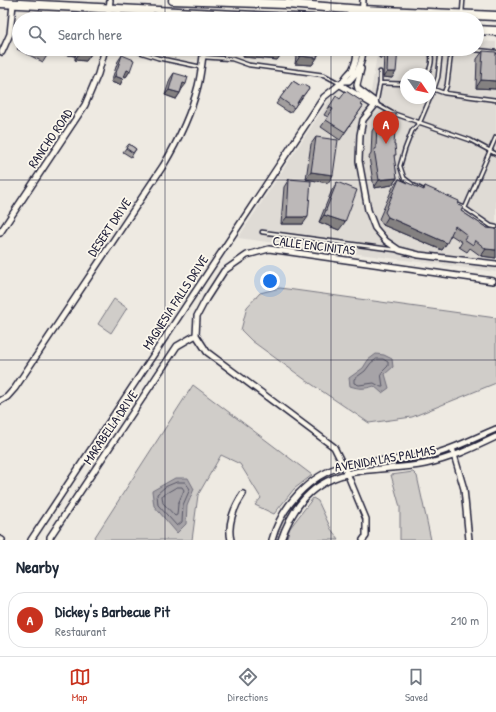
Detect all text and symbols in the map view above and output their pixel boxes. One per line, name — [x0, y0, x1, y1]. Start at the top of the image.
search box — [12, 12, 484, 56]
icon: search — [26, 23, 48, 45]
text: Search here — [58, 24, 122, 45]
north arrow — [400, 68, 436, 104]
street label: RANCHO ROAD — [23, 104, 77, 171]
pin: A — [373, 111, 399, 144]
street label: DESERT DRIVE — [83, 194, 135, 260]
street label: CALLE ENCINITAS — [272, 231, 356, 259]
street label: MAGNESIA FALLS DRIVE — [138, 251, 212, 353]
your location — [260, 271, 280, 291]
street label: MARABELLA DRIVE — [79, 386, 142, 468]
street label: AVENIDA LAS PALMAS — [333, 440, 437, 476]
text: Nearby — [16, 555, 59, 578]
text: Dickey's Barbecue Pit — [55, 601, 170, 622]
text: A — [27, 611, 33, 629]
text: 210 m — [451, 611, 479, 629]
text: Restaurant — [55, 622, 106, 640]
tab: Map — [69, 666, 91, 704]
tab: Directions — [228, 666, 268, 704]
tab: Saved — [405, 666, 427, 704]

